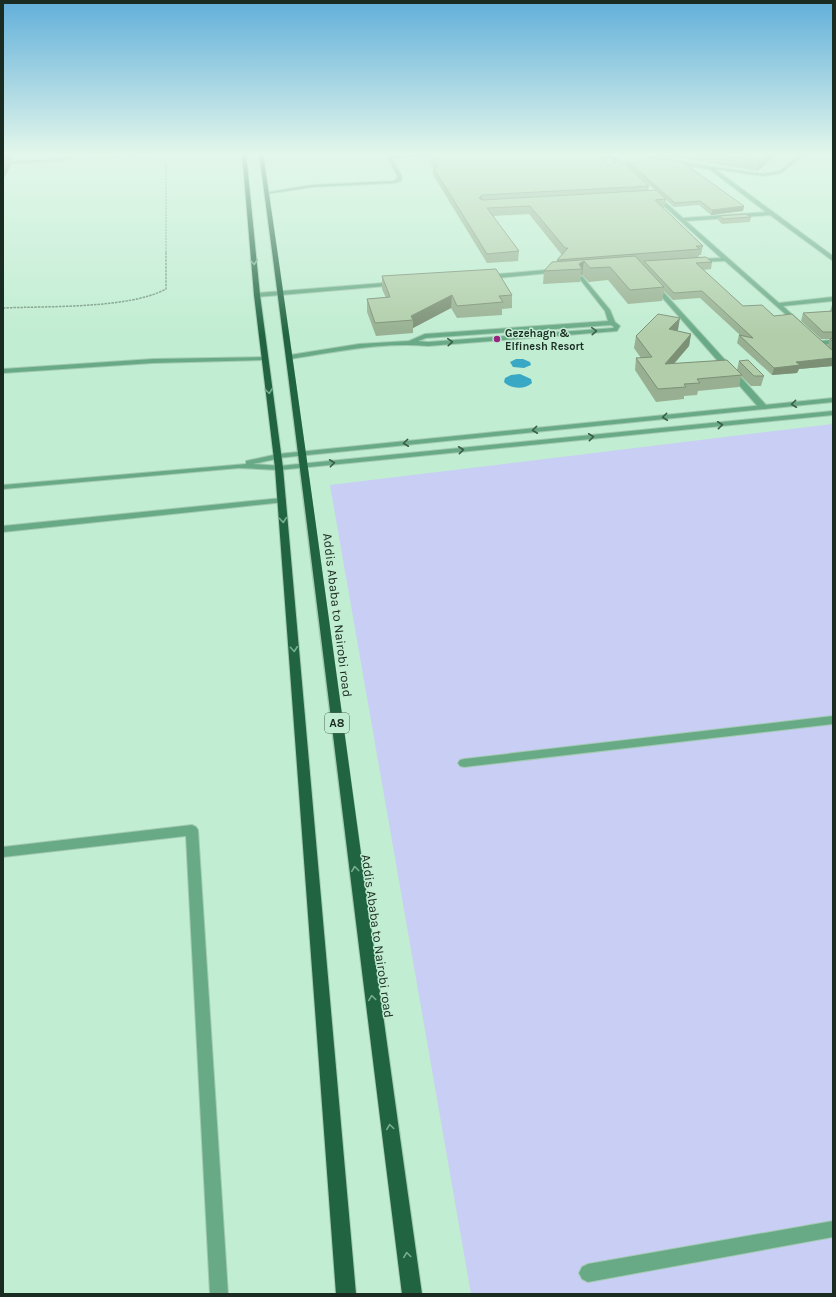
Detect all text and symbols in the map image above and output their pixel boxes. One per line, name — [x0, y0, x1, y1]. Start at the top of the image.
one-way arrow — [250, 259, 259, 265]
place label: Gezehagn & Elfinesh Resort — [505, 327, 585, 353]
one-way arrow — [591, 327, 597, 336]
marker: Gezehagn & Elfinesh Resort — [492, 334, 502, 344]
one-way arrow — [447, 338, 453, 347]
one-way arrow — [264, 388, 273, 394]
one-way arrow — [791, 399, 797, 408]
one-way arrow — [662, 412, 668, 421]
one-way arrow — [717, 420, 723, 429]
one-way arrow — [532, 425, 539, 434]
one-way arrow — [588, 433, 594, 442]
one-way arrow — [403, 438, 409, 447]
one-way arrow — [458, 446, 464, 455]
one-way arrow — [329, 459, 335, 468]
one-way arrow — [279, 517, 288, 523]
street label: Addis Ababa to Nairobi road — [320, 532, 355, 698]
one-way arrow — [289, 646, 298, 652]
road number: A8 — [325, 713, 349, 733]
street label: Addis Ababa to Nairobi road — [359, 853, 396, 1019]
one-way arrow — [351, 866, 360, 872]
one-way arrow — [368, 995, 377, 1001]
one-way arrow — [385, 1123, 394, 1130]
one-way arrow — [403, 1252, 412, 1258]

